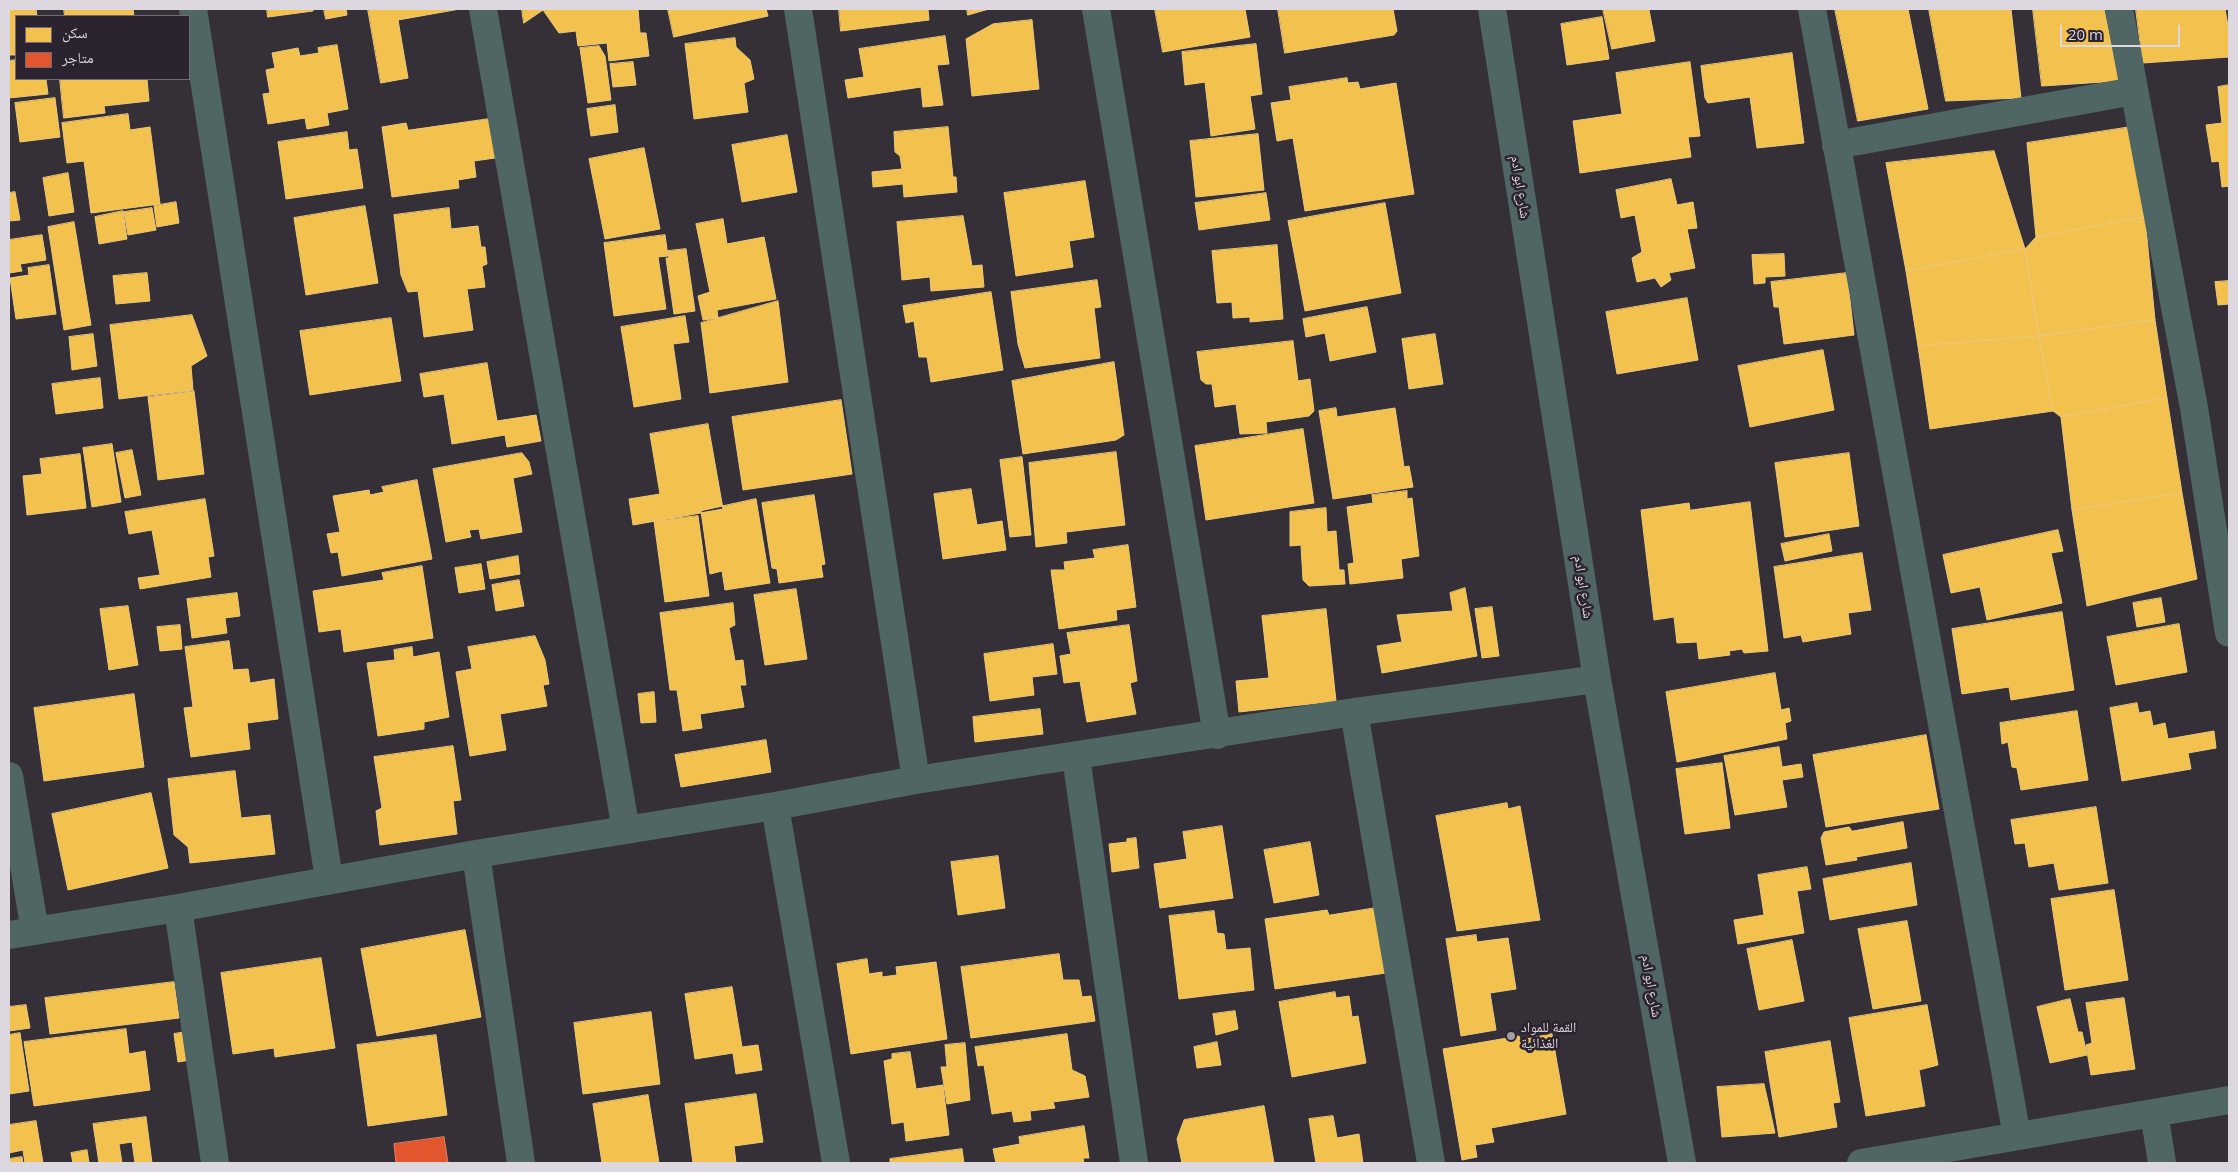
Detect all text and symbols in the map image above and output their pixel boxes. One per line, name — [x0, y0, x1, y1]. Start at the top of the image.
legend — [15, 15, 190, 80]
scale bar — [2063, 15, 2183, 47]
text: سكن — [62, 22, 88, 42]
text: 20 m — [2068, 24, 2103, 44]
text: متاجر — [62, 47, 94, 67]
street label: شارع ابو ادم — [1507, 154, 1533, 220]
street label: شارع ابو ادم — [1570, 554, 1596, 620]
street label: شارع ابو ادم — [1637, 953, 1665, 1019]
place label: القمة للمواد الغذائية — [1521, 1020, 1576, 1052]
marker: القمة للمواد الغذائية — [1505, 1030, 1517, 1042]

